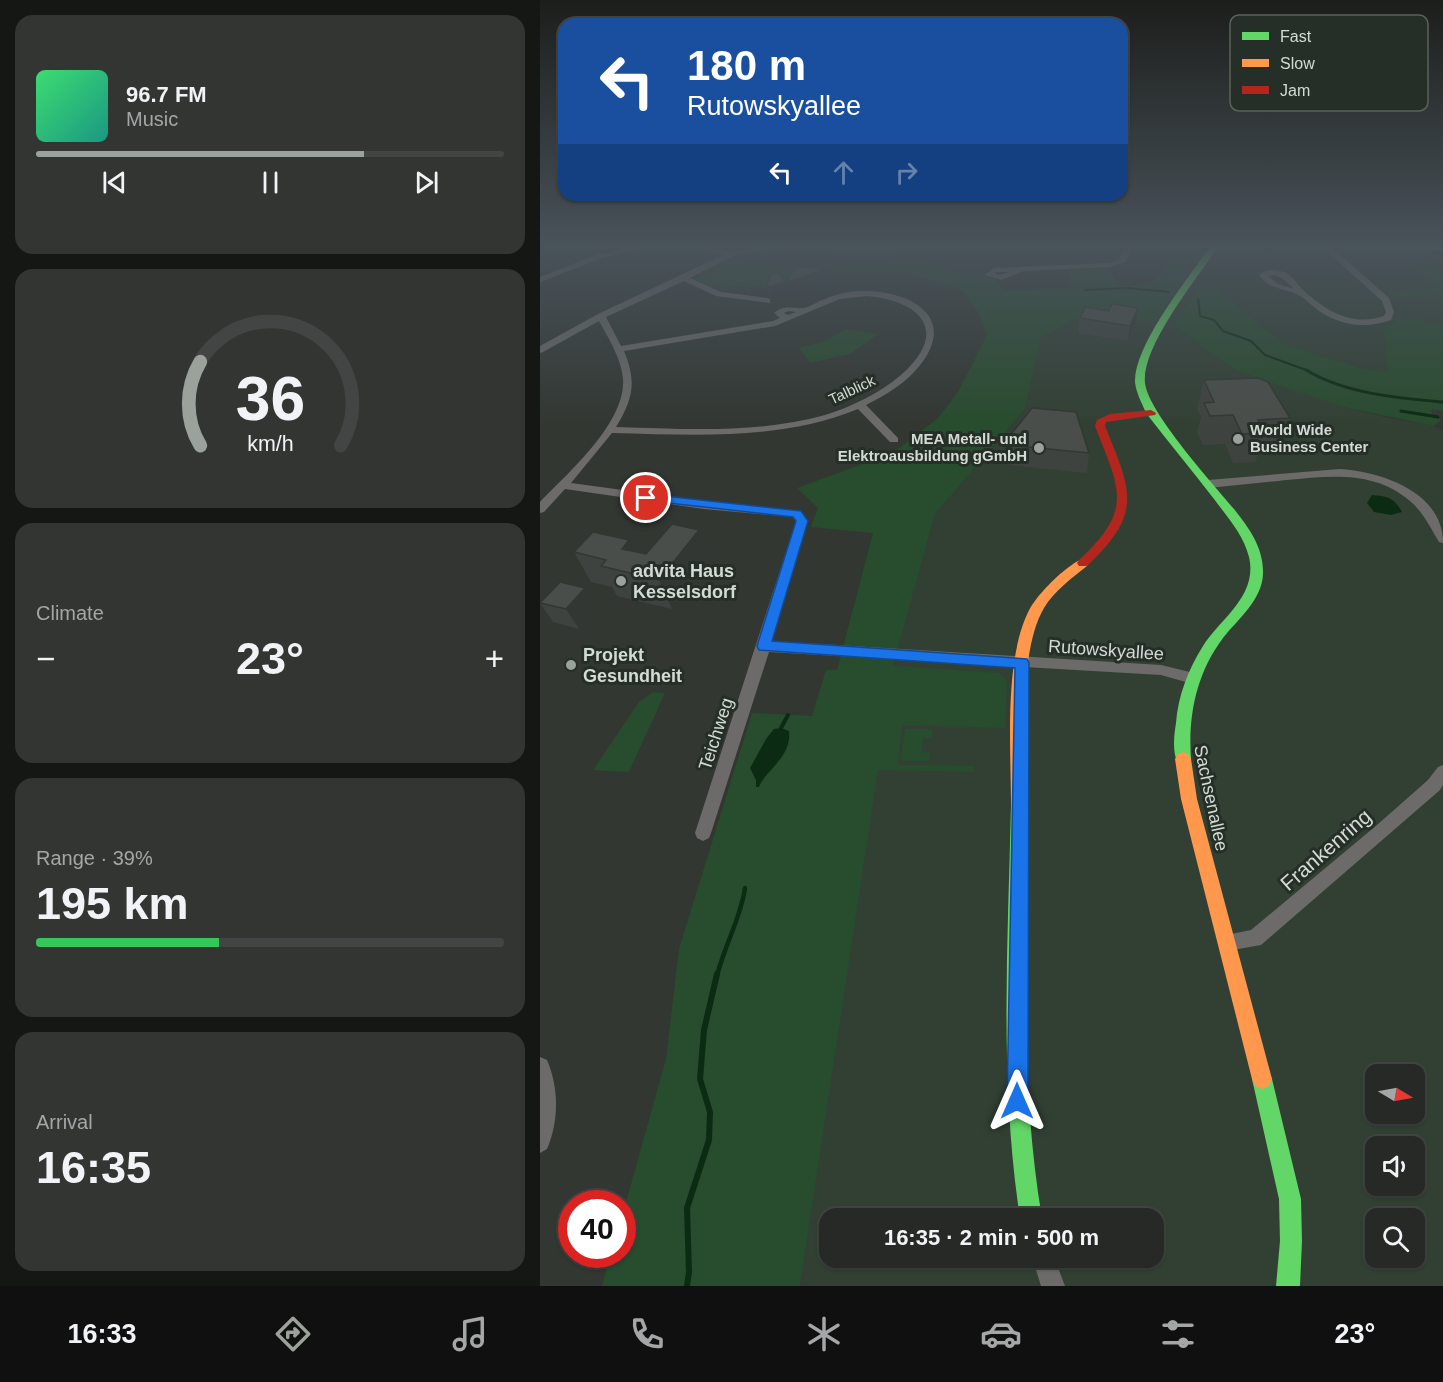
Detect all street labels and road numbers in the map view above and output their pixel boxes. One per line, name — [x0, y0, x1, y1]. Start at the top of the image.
street label: Talblick — [826, 371, 878, 408]
street label: Rutowskyallee — [1047, 636, 1165, 664]
street label: Teichweg — [695, 695, 737, 773]
street label: Sachsenallee — [1190, 743, 1232, 853]
street label: Frankenring — [1276, 804, 1376, 895]

